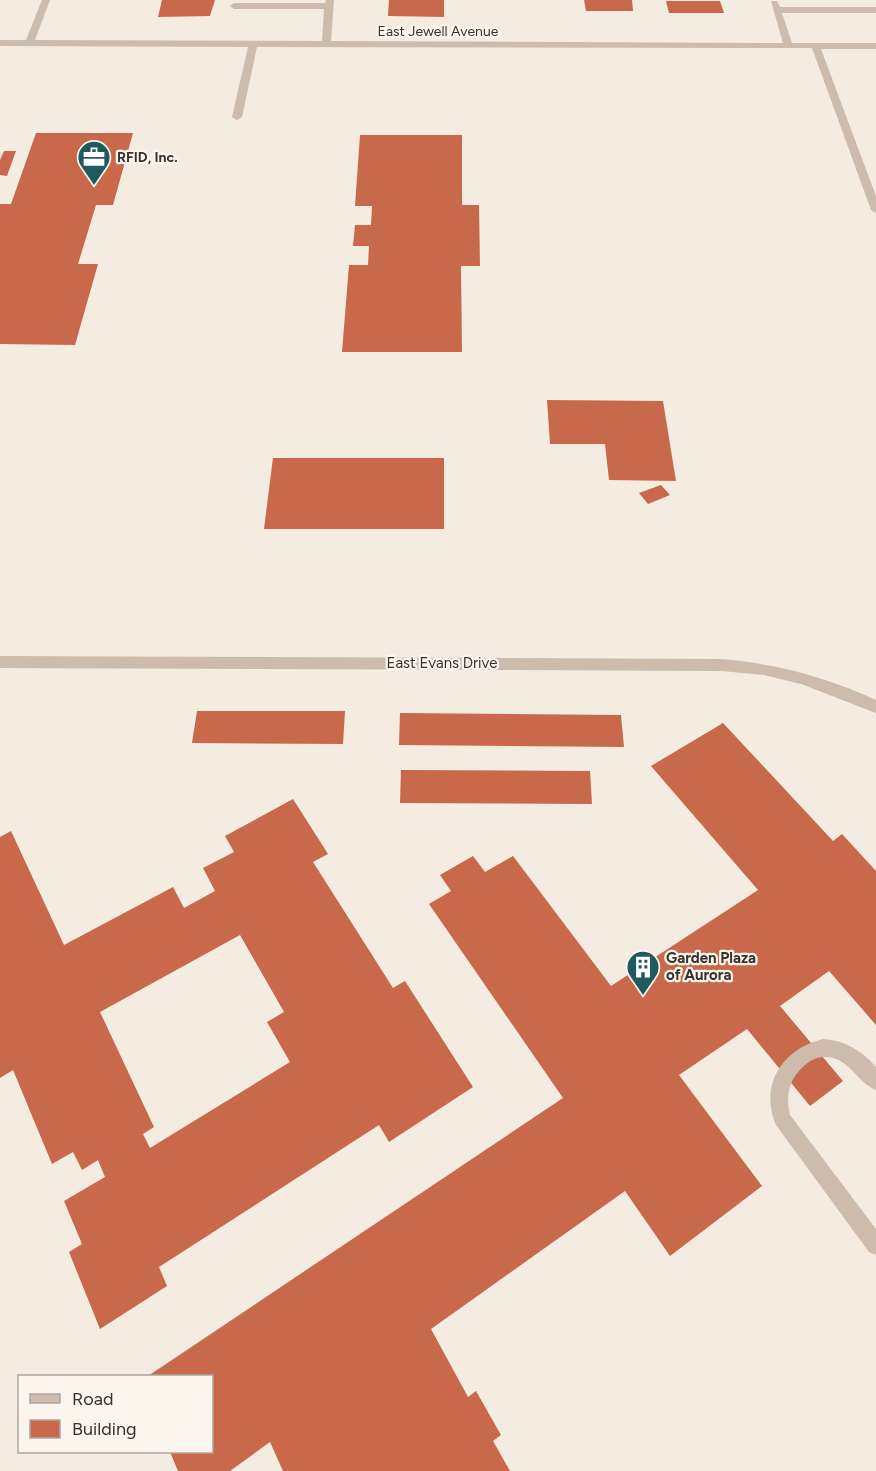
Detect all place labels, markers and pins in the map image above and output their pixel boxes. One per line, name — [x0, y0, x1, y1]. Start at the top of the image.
office icon: RFID, Inc. — [76, 139, 112, 186]
place label: RFID, Inc. — [117, 149, 178, 166]
building icon: Garden Plaza of Aurora — [625, 949, 661, 996]
place label: Garden Plaza of Aurora — [666, 949, 756, 984]

